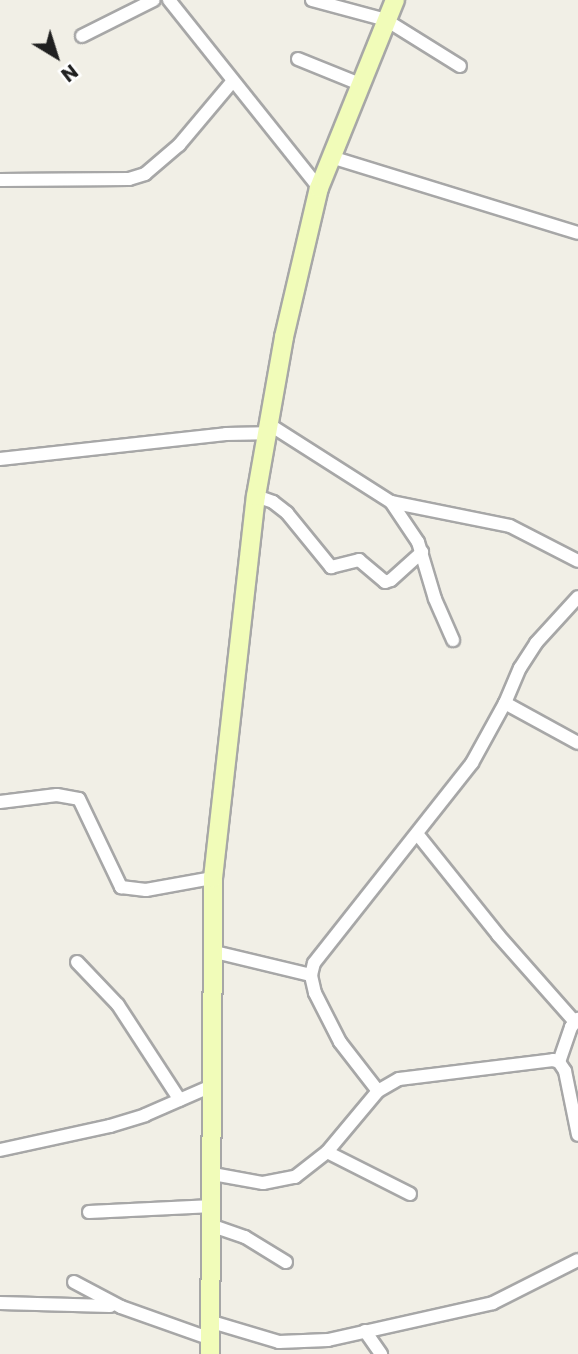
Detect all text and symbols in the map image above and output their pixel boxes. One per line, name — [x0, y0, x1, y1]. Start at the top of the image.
north arrow — [21, 21, 91, 91]
text: N — [55, 58, 83, 88]

